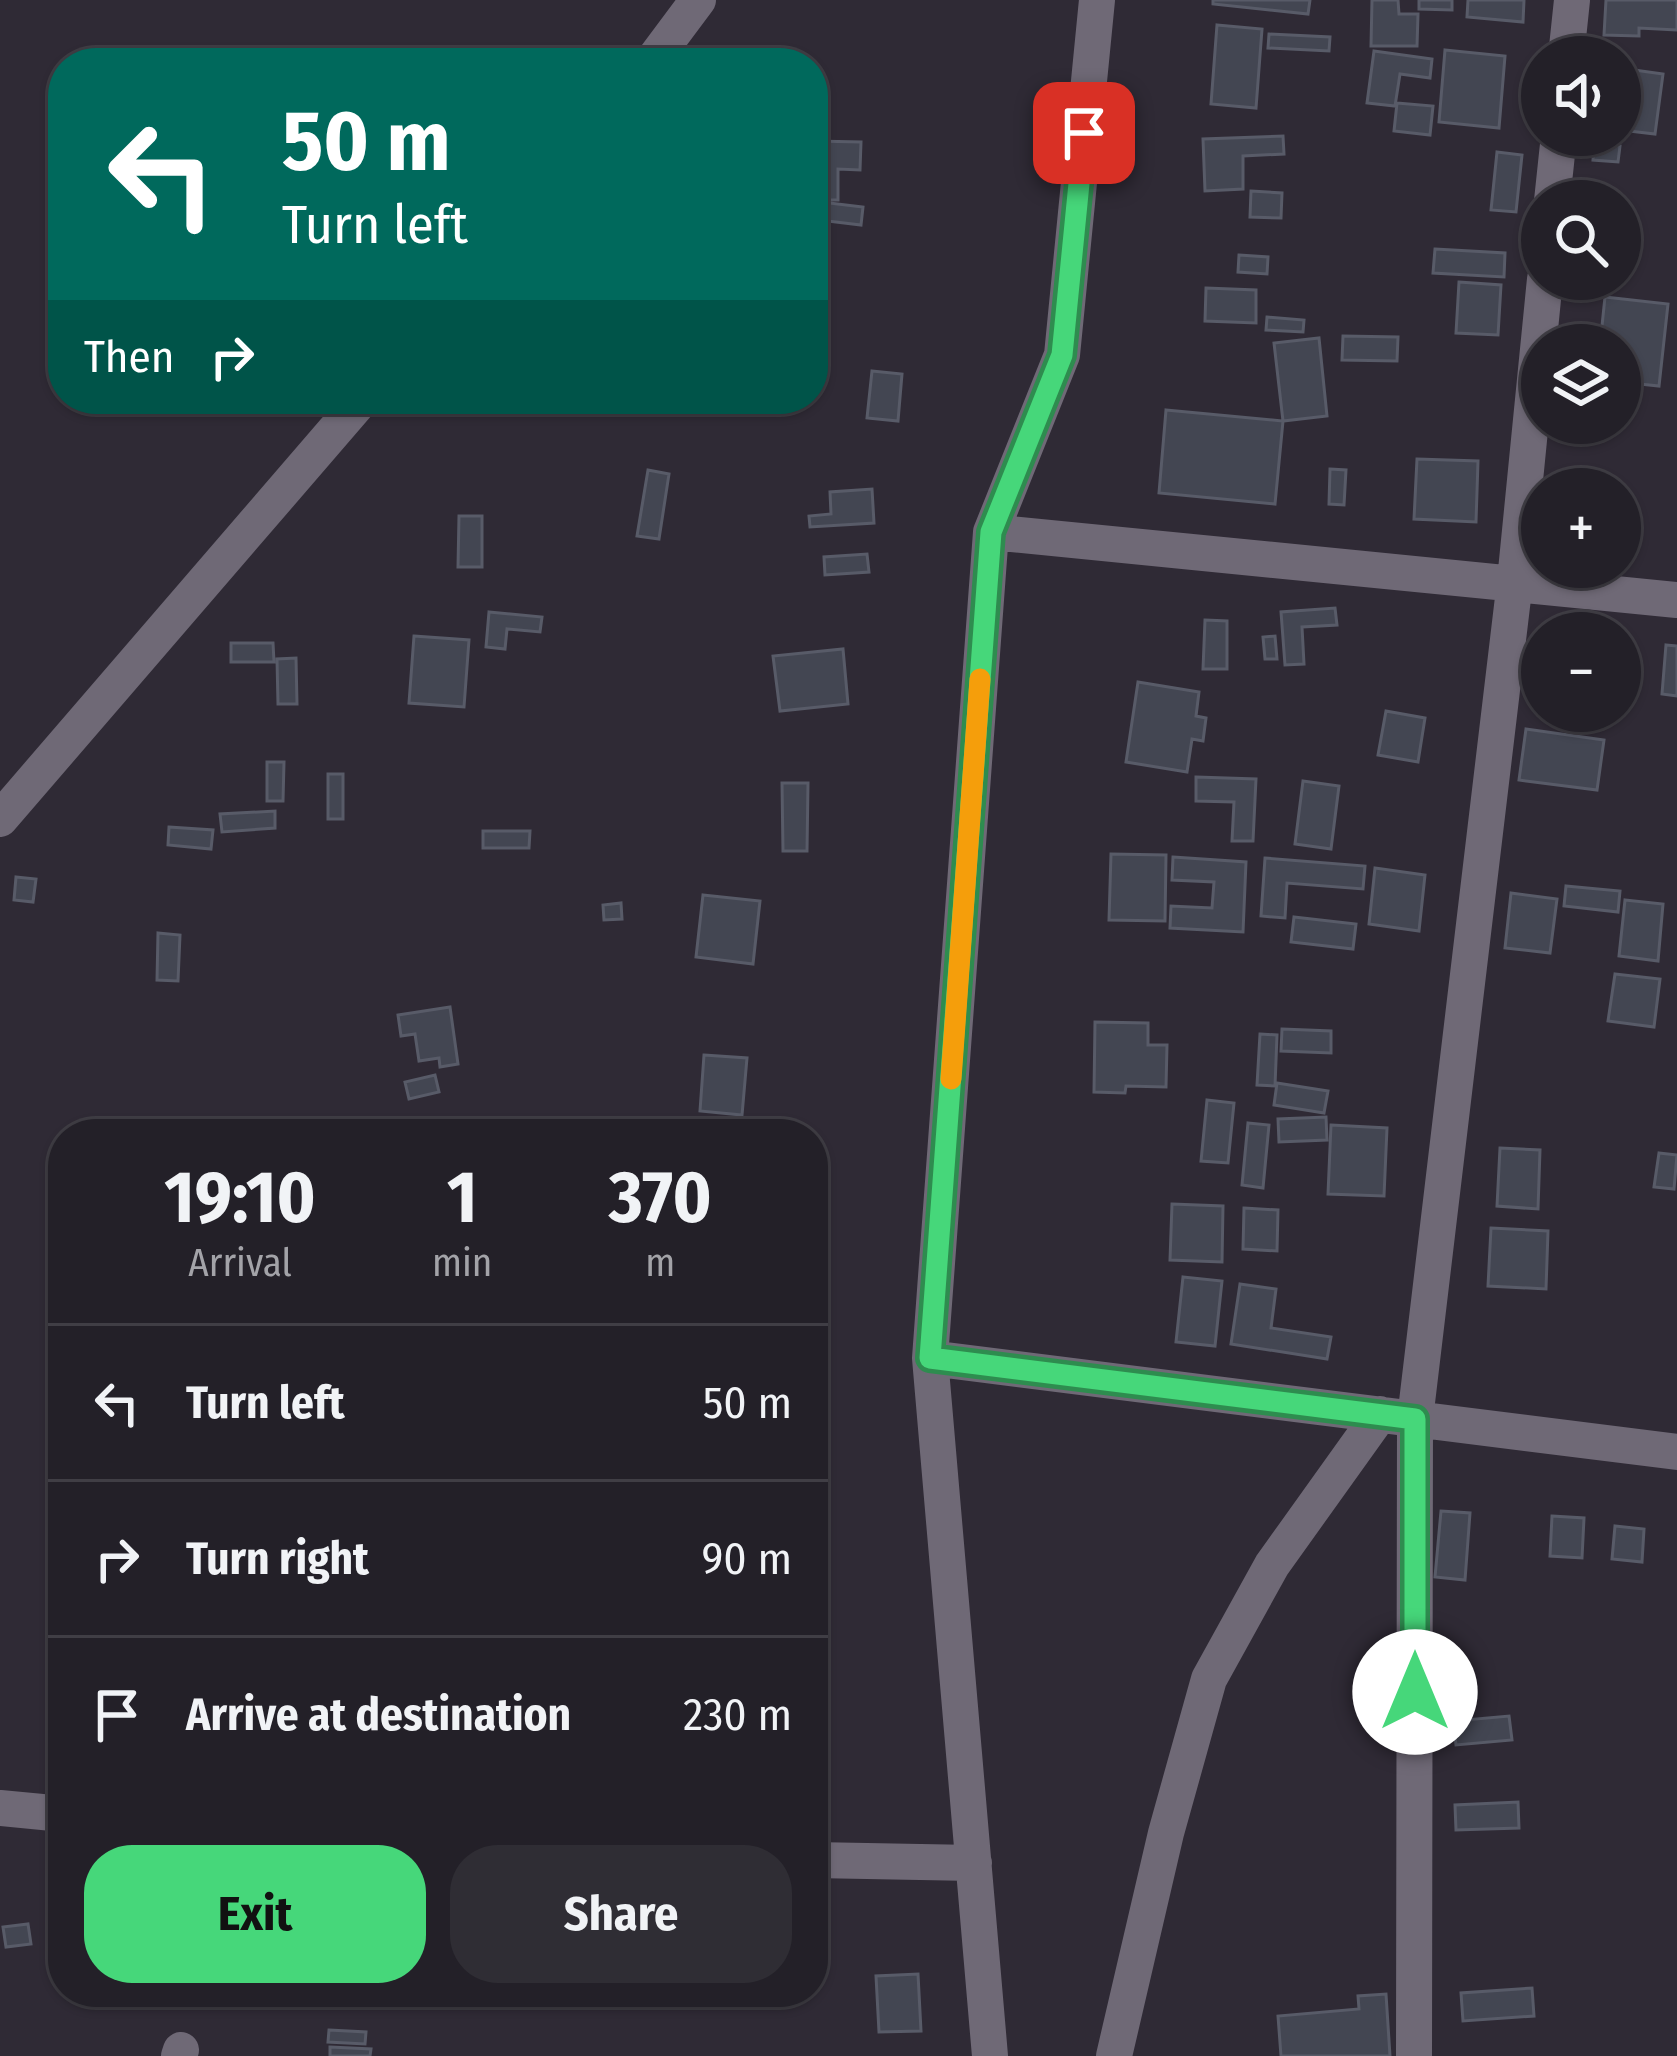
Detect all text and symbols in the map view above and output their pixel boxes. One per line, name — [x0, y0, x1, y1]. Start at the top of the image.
map controls — [1521, 36, 1641, 732]
button: sound — [1521, 36, 1641, 156]
pin — [1033, 82, 1135, 184]
text: 50 m — [282, 91, 451, 192]
icon: left — [84, 96, 240, 252]
icon: arrive — [1051, 100, 1117, 166]
button: search — [1521, 180, 1641, 300]
text: Turn left — [282, 193, 468, 257]
icon: right — [199, 324, 265, 390]
button: layers — [1521, 324, 1641, 444]
text: Then — [84, 330, 175, 384]
button: + — [1521, 468, 1641, 588]
button: − — [1521, 612, 1641, 732]
text: 19:10 — [164, 1155, 316, 1241]
text: 1 — [447, 1155, 477, 1241]
text: 370 — [609, 1155, 712, 1241]
text: Arrival — [188, 1240, 292, 1286]
text: min — [432, 1240, 492, 1286]
text: m — [645, 1240, 675, 1286]
icon: left — [84, 1370, 150, 1436]
text: Turn left — [186, 1376, 345, 1430]
text: 50 m — [703, 1376, 792, 1430]
icon: right — [84, 1526, 150, 1592]
text: Turn right — [186, 1532, 369, 1586]
text: 90 m — [702, 1532, 792, 1586]
position arrow — [1352, 1629, 1478, 1755]
icon: arrive — [84, 1682, 150, 1748]
text: Arrive at destination — [186, 1688, 571, 1742]
text: 230 m — [683, 1688, 792, 1742]
button: Exit — [84, 1845, 426, 1983]
button: Share — [450, 1845, 792, 1983]

